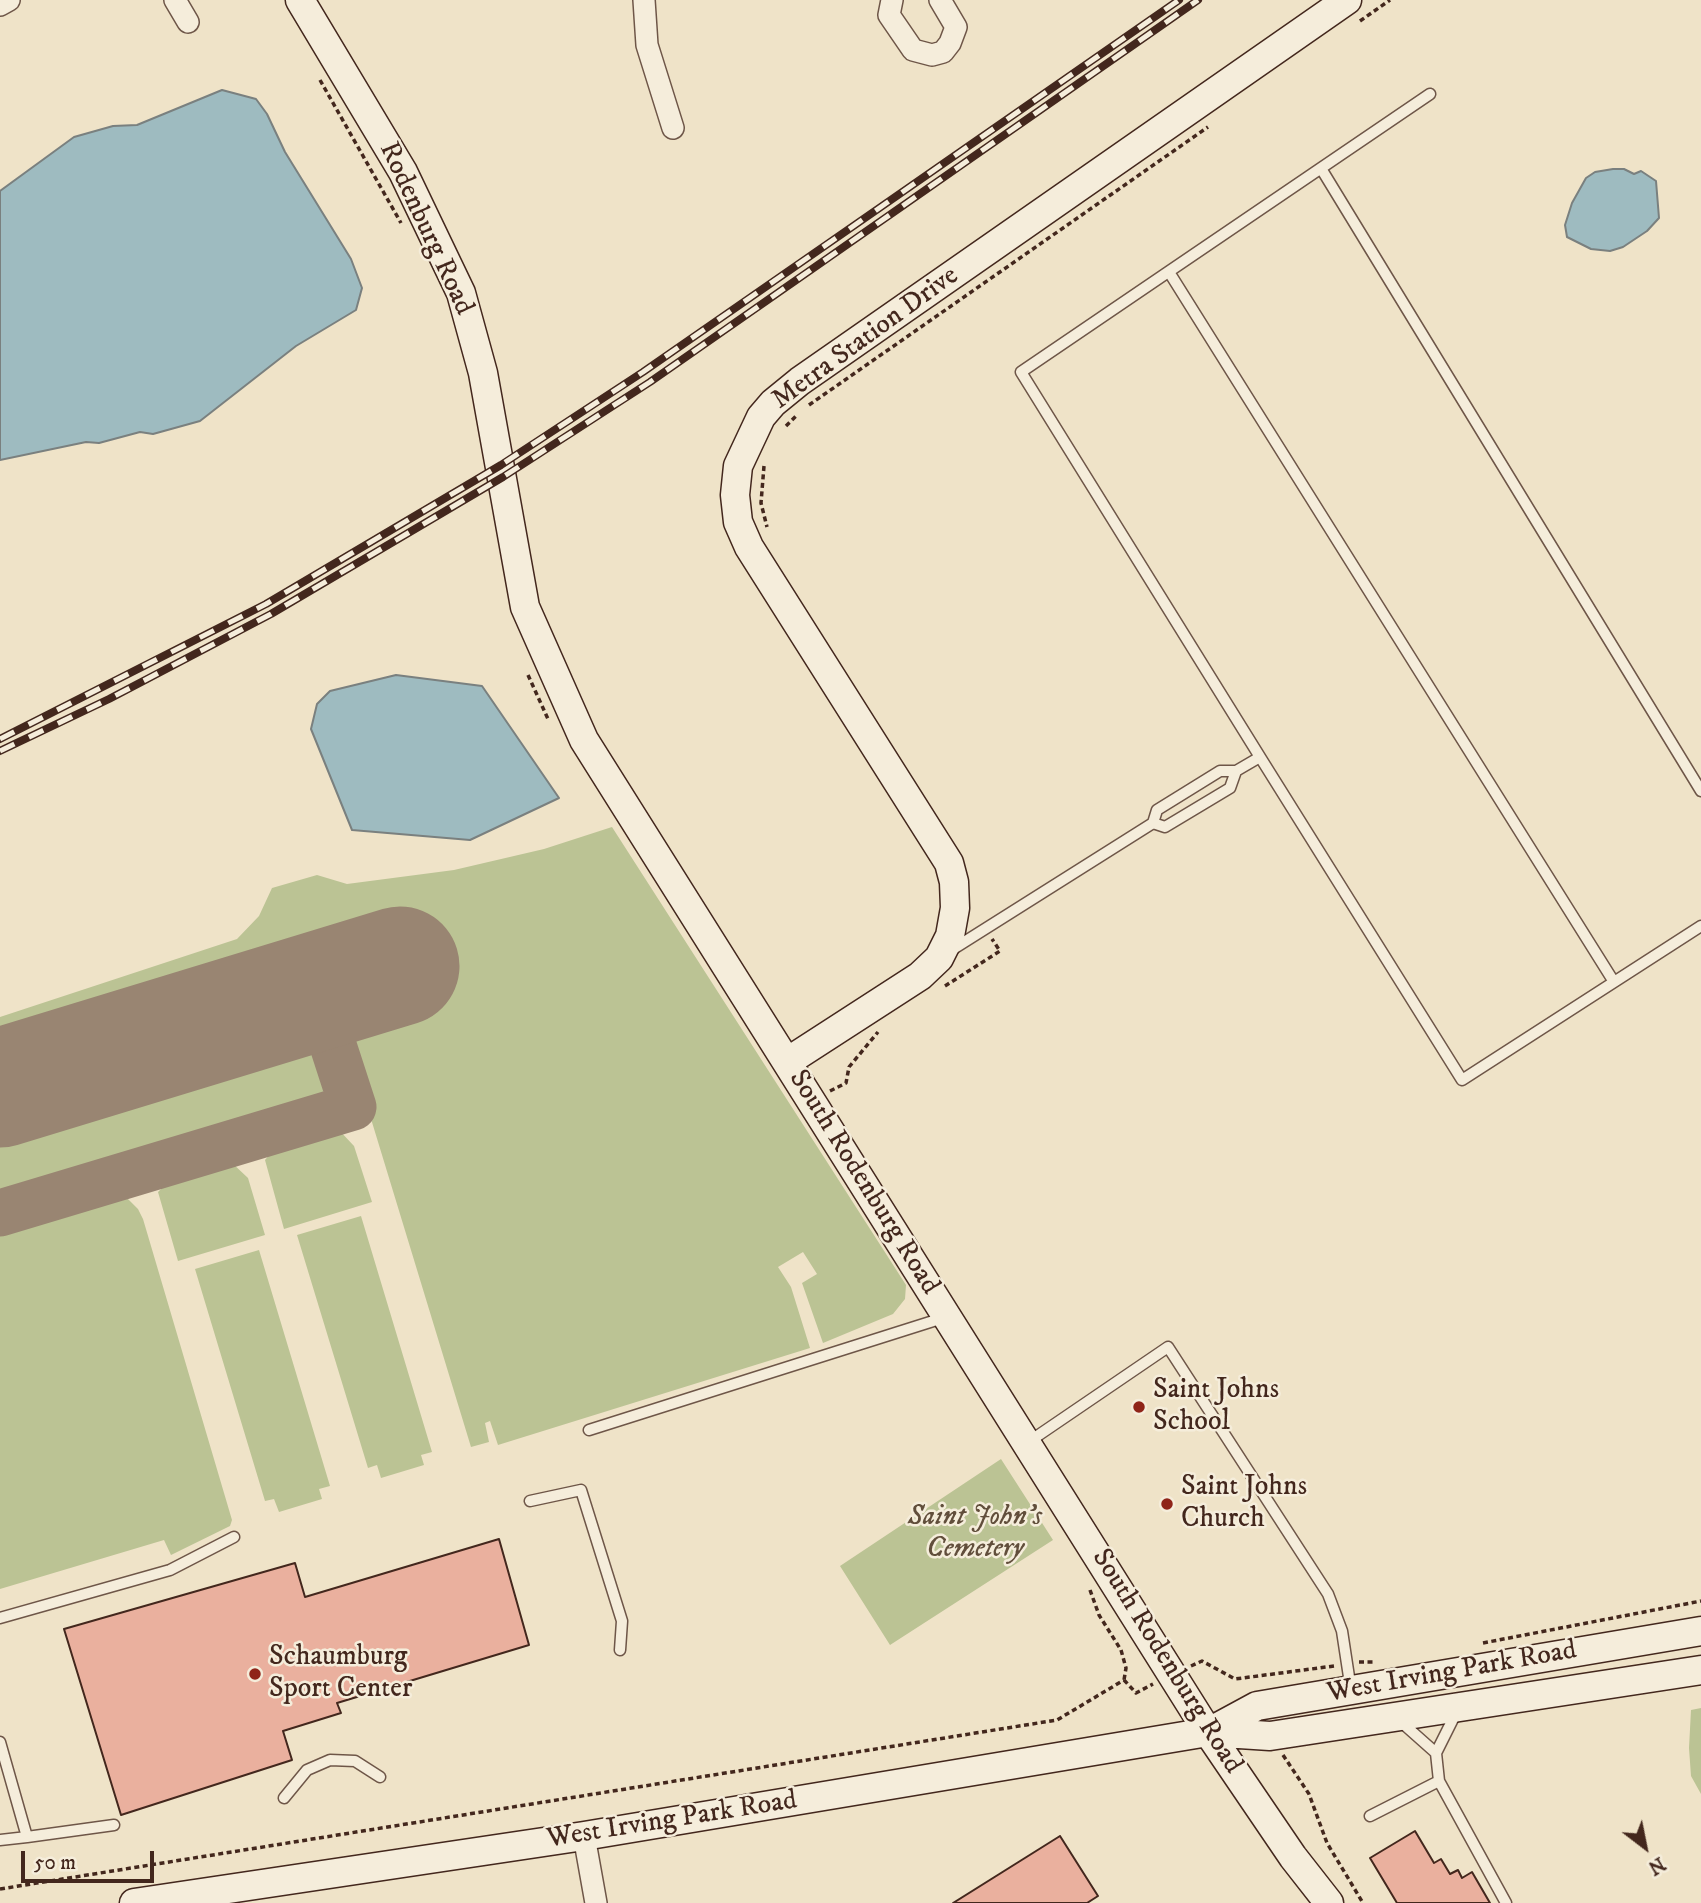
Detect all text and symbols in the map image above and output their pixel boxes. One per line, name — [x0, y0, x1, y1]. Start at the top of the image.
street label: Rodenburg Road — [370, 137, 480, 321]
street label: Metra Station Drive — [766, 260, 966, 418]
street label: South Rodenburg Road — [780, 1065, 946, 1301]
place label: Saint Johns School — [1153, 1374, 1279, 1440]
marker: Saint Johns School — [1131, 1399, 1147, 1415]
place label: Saint Johns Church — [1181, 1471, 1307, 1537]
marker: Saint Johns Church — [1159, 1496, 1175, 1512]
park label: Saint John's Cemetery — [908, 1501, 1042, 1567]
street label: South Rodenburg Road — [1083, 1544, 1249, 1780]
street label: West Irving Park Road — [1325, 1635, 1579, 1711]
place label: Schaumburg Sport Center — [269, 1641, 412, 1707]
marker: Schaumburg Sport Center — [247, 1666, 263, 1682]
street label: West Irving Park Road — [545, 1785, 799, 1857]
north arrow — [1610, 1812, 1680, 1882]
scale bar — [24, 1836, 158, 1880]
text: 50 m — [34, 1850, 76, 1876]
text: N — [1644, 1851, 1669, 1879]

